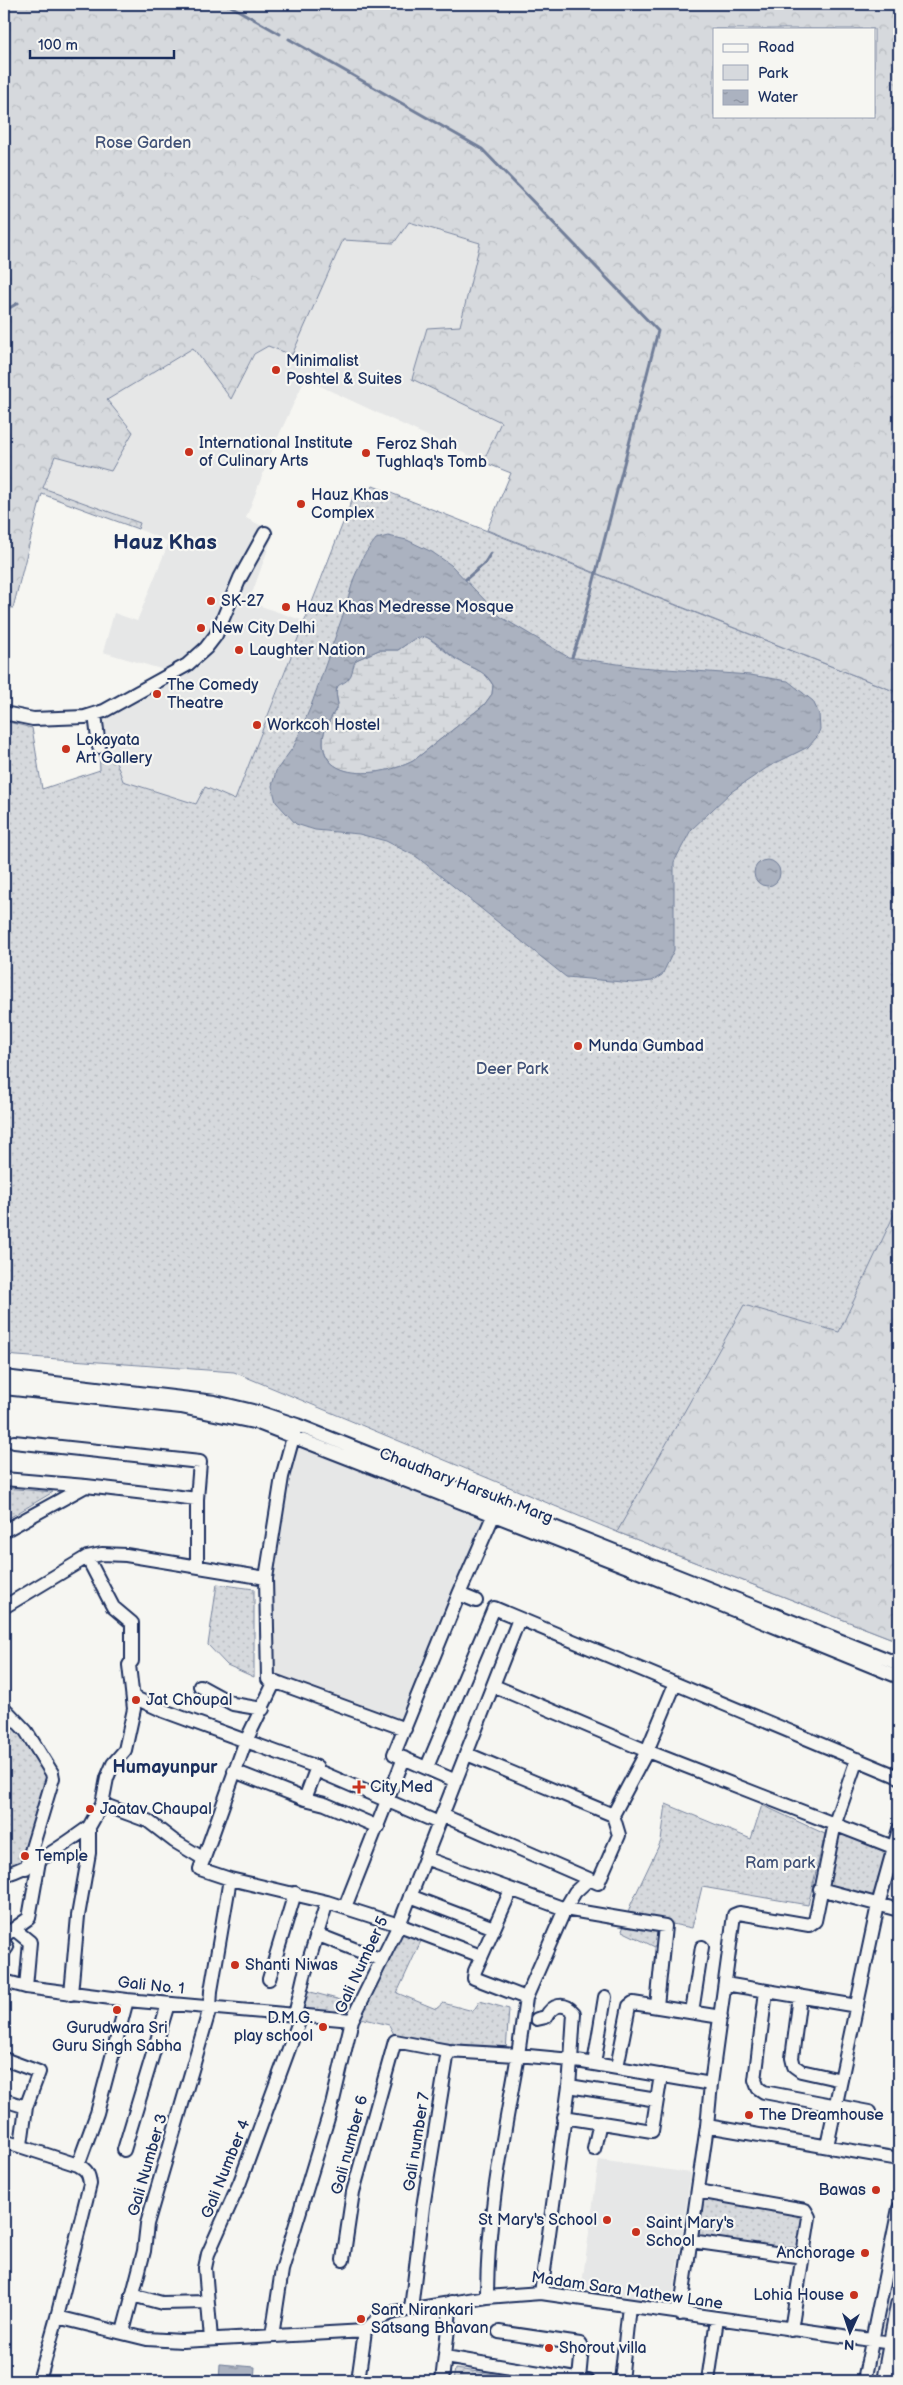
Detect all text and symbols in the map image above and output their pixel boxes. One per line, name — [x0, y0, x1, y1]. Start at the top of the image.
scale bar — [30, 28, 174, 60]
legend — [713, 28, 876, 118]
text: 100 m — [38, 36, 78, 55]
text: Road — [758, 38, 794, 57]
text: Park — [758, 64, 789, 83]
text: Water — [758, 88, 798, 107]
park label: Rose Garden — [95, 134, 191, 153]
place label: Minimalist Poshtel & Suites — [286, 352, 402, 389]
marker: Minimalist Poshtel & Suites — [270, 364, 282, 376]
place label: International Institute of Culinary Arts — [199, 434, 353, 471]
place label: Feroz Shah Tughlaq's Tomb — [376, 435, 487, 472]
marker: International Institute of Culinary Arts — [183, 446, 195, 458]
marker: Feroz Shah Tughlaq's Tomb — [360, 447, 372, 459]
place label: Hauz Khas Complex — [311, 486, 389, 523]
marker: Hauz Khas Complex — [295, 498, 307, 510]
district label: Hauz Khas — [113, 530, 217, 555]
place label: SK-27 — [221, 592, 264, 611]
marker: SK-27 — [205, 595, 217, 607]
place label: Hauz Khas Medresse Mosque — [296, 598, 514, 617]
marker: Hauz Khas Medresse Mosque — [280, 601, 292, 613]
place label: New City Delhi — [211, 619, 315, 638]
marker: New City Delhi — [195, 622, 207, 634]
place label: Laughter Nation — [249, 641, 366, 660]
marker: Laughter Nation — [233, 644, 245, 656]
place label: The Comedy Theatre — [167, 676, 259, 713]
marker: The Comedy Theatre — [151, 688, 163, 700]
place label: Workcoh Hostel — [267, 716, 380, 735]
marker: Workcoh Hostel — [251, 719, 263, 731]
place label: Lokayata Art Gallery — [76, 731, 153, 768]
marker: Lokayata Art Gallery — [60, 743, 72, 755]
place label: Munda Gumbad — [588, 1037, 704, 1056]
marker: Munda Gumbad — [572, 1040, 584, 1052]
park label: Deer Park — [476, 1060, 548, 1079]
street label: Chaudhary Harsukh Marg — [377, 1444, 555, 1528]
place label: Jat Choupal — [146, 1691, 232, 1710]
marker: Jat Choupal — [130, 1694, 142, 1706]
district label: Humayunpur — [112, 1757, 218, 1778]
place label: City Med — [370, 1778, 433, 1797]
marker: City Med — [352, 1780, 366, 1794]
place label: Jaatav Chaupal — [100, 1800, 212, 1819]
marker: Jaatav Chaupal — [84, 1803, 96, 1815]
place label: Temple — [35, 1847, 88, 1866]
marker: Temple — [19, 1850, 31, 1862]
park label: Ram park — [745, 1854, 815, 1873]
street label: Gali Number 5 — [331, 1914, 393, 2016]
place label: Shanti Niwas — [245, 1956, 338, 1975]
marker: Shanti Niwas — [229, 1959, 241, 1971]
street label: Gali No. 1 — [117, 1973, 185, 1999]
marker: Gurudwara Sri Guru Singh Sabha — [111, 2004, 123, 2016]
place label: D.M.G. play school — [234, 2009, 313, 2046]
place label: Gurudwara Sri Guru Singh Sabha — [52, 2019, 182, 2056]
marker: D.M.G. play school — [317, 2021, 329, 2033]
street label: Gali number 7 — [400, 2091, 434, 2193]
street label: Gali number 6 — [328, 2093, 372, 2197]
place label: The Dreamhouse — [759, 2106, 884, 2125]
marker: The Dreamhouse — [743, 2109, 755, 2121]
street label: Gali Number 3 — [124, 2112, 172, 2218]
street label: Gali Number 4 — [197, 2116, 255, 2221]
place label: Bawas — [818, 2181, 866, 2200]
marker: Bawas — [870, 2184, 882, 2196]
place label: St Mary's School — [478, 2211, 597, 2230]
marker: St Mary's School — [601, 2214, 613, 2226]
place label: Saint Mary's School — [646, 2214, 734, 2251]
marker: Saint Mary's School — [630, 2226, 642, 2238]
place label: Anchorage — [776, 2244, 856, 2263]
marker: Anchorage — [859, 2247, 871, 2259]
street label: Madam Sara Mathew Lane — [530, 2268, 725, 2314]
place label: Lohia House — [753, 2286, 844, 2305]
marker: Lohia House — [848, 2289, 860, 2301]
place label: Sant Nirankari Satsang Bhavan — [371, 2301, 489, 2338]
north arrow — [826, 2308, 876, 2358]
marker: Sant Nirankari Satsang Bhavan — [355, 2313, 367, 2325]
text: N — [844, 2336, 855, 2353]
place label: Shorout villa — [559, 2339, 647, 2358]
marker: Shorout villa — [543, 2342, 555, 2354]

